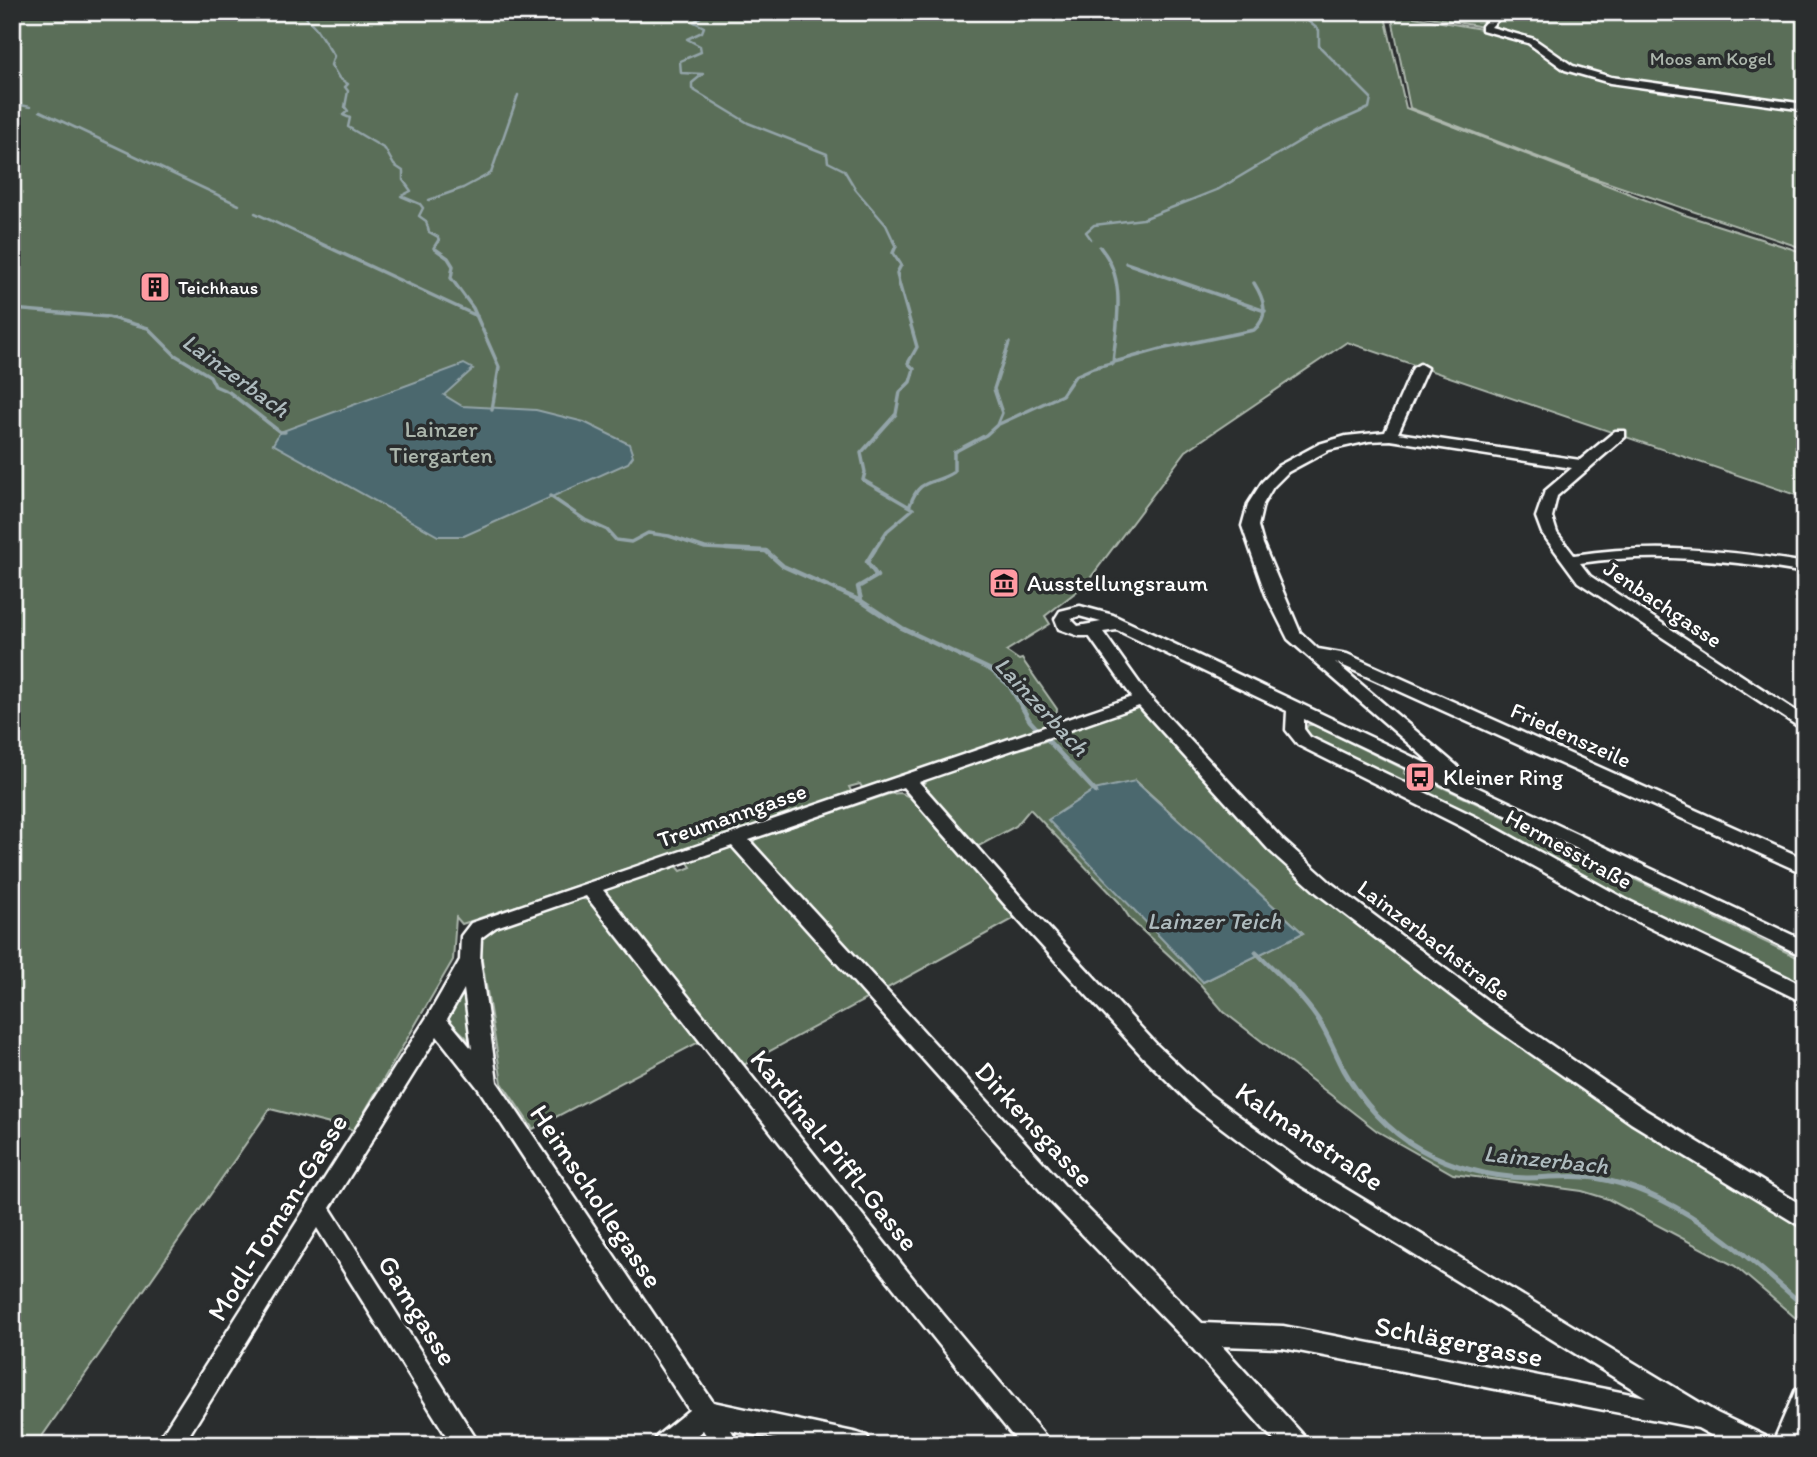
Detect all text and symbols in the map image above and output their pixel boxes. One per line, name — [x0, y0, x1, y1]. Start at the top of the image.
park label: Moos am Kogel — [1650, 47, 1773, 70]
building icon: Teichhaus — [138, 270, 172, 304]
place label: Teichhaus — [178, 276, 258, 299]
water label: Lainzerbach — [177, 327, 295, 424]
park label: Lainzer Tiergarten — [389, 415, 493, 469]
street label: Jenbachgasse — [1598, 554, 1728, 654]
museum icon: Ausstellungsraum — [987, 566, 1021, 600]
place label: Ausstellungsraum — [1027, 569, 1208, 597]
water label: Lainzerbach — [989, 650, 1095, 762]
street label: Friedenszeile — [1506, 696, 1636, 774]
bus stop icon: Kleiner Ring — [1403, 760, 1437, 794]
place label: Kleiner Ring — [1443, 763, 1563, 791]
street label: Treumanngasse — [654, 776, 810, 854]
street label: Hermesstraße — [1501, 803, 1637, 895]
street label: Lainzerbachstraße — [1352, 873, 1516, 1007]
water label: Lainzer Teich — [1147, 906, 1282, 935]
street label: Kardinal-Piffl-Gasse — [743, 1042, 927, 1258]
street label: Dirkensgasse — [968, 1054, 1102, 1194]
street label: Kalmanstraße — [1229, 1074, 1391, 1198]
street label: Heimschollegasse — [523, 1098, 671, 1294]
street label: Modl-Toman-Gasse — [199, 1107, 355, 1327]
water label: Lainzerbach — [1482, 1138, 1610, 1180]
street label: Gamgasse — [371, 1248, 465, 1372]
street label: Schlägergasse — [1372, 1308, 1546, 1374]

